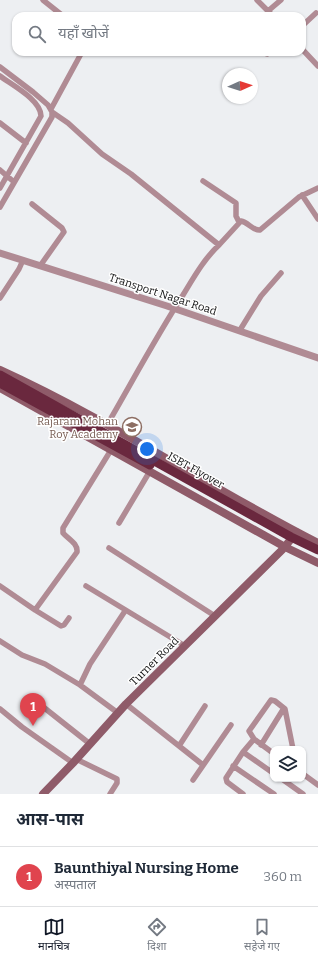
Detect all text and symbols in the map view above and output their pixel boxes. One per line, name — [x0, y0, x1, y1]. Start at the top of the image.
search box — [12, 12, 306, 56]
icon: search — [26, 23, 48, 45]
text: यहाँ खोजें — [58, 24, 109, 42]
north arrow — [222, 68, 258, 104]
street label: Transport Nagar Road — [107, 271, 219, 318]
place label: Rajaram Mohan Roy Academy — [37, 415, 118, 441]
school or university icon: Rajaram Mohan Roy Academy — [121, 416, 143, 438]
your location — [137, 439, 157, 459]
street label: ISBT Flyover — [165, 450, 226, 491]
street label: Turner Road — [127, 634, 182, 688]
pin: 1 — [20, 693, 46, 726]
map controls — [270, 746, 306, 782]
button: layers — [270, 746, 306, 782]
text: आस-पास — [16, 809, 84, 830]
text: Baunthiyal Nursing Home — [54, 859, 239, 877]
text: 1 — [26, 869, 32, 884]
text: 360 m — [264, 869, 302, 884]
text: अस्पताल — [54, 877, 96, 892]
tab: मानचित्र — [38, 916, 70, 954]
tab: दिशा — [146, 916, 168, 954]
tab: सहेजे गए — [244, 916, 280, 954]

